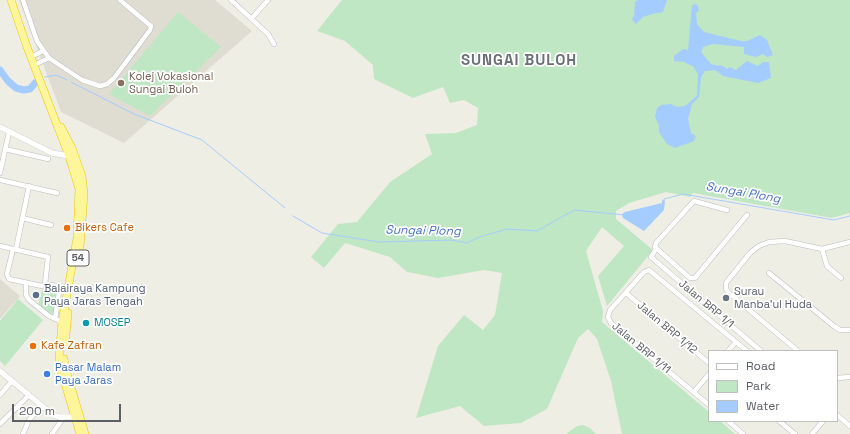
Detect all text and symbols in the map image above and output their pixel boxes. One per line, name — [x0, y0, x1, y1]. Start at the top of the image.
district label: SUNGAI BULOH — [461, 52, 577, 70]
place label: Kolej Vokasional Sungai Buloh — [129, 70, 213, 96]
marker: Kolej Vokasional Sungai Buloh — [116, 78, 126, 88]
water label: Sungai Plong — [705, 179, 781, 207]
place label: Bikers Cafe — [75, 221, 134, 235]
marker: Bikers Cafe — [62, 223, 72, 233]
water label: Sungai Plong — [385, 223, 461, 239]
road number: 54 — [67, 250, 89, 266]
street label: Jalan BRP 1/1 — [676, 277, 736, 331]
place label: Balairaya Kampung Paya Jaras Tengah — [44, 282, 145, 308]
place label: Surau Manba'ul Huda — [734, 285, 812, 311]
marker: Balairaya Kampung Paya Jaras Tengah — [31, 290, 41, 300]
marker: Surau Manba'ul Huda — [721, 293, 731, 303]
street label: Jalan BRP 1/12 — [634, 299, 700, 357]
place label: MOSEP — [94, 316, 130, 330]
marker: MOSEP — [81, 318, 91, 328]
street label: Jalan BRP 1/11 — [609, 320, 673, 376]
place label: Kafe Zafran — [41, 339, 102, 353]
marker: Kafe Zafran — [28, 341, 38, 351]
legend — [708, 350, 838, 422]
text: Road — [746, 358, 775, 374]
place label: Pasar Malam Paya Jaras — [55, 361, 121, 387]
marker: Pasar Malam Paya Jaras — [42, 369, 52, 379]
text: Park — [746, 378, 771, 394]
scale bar — [14, 396, 123, 422]
text: Water — [746, 398, 780, 414]
text: 200 m — [19, 403, 55, 419]

